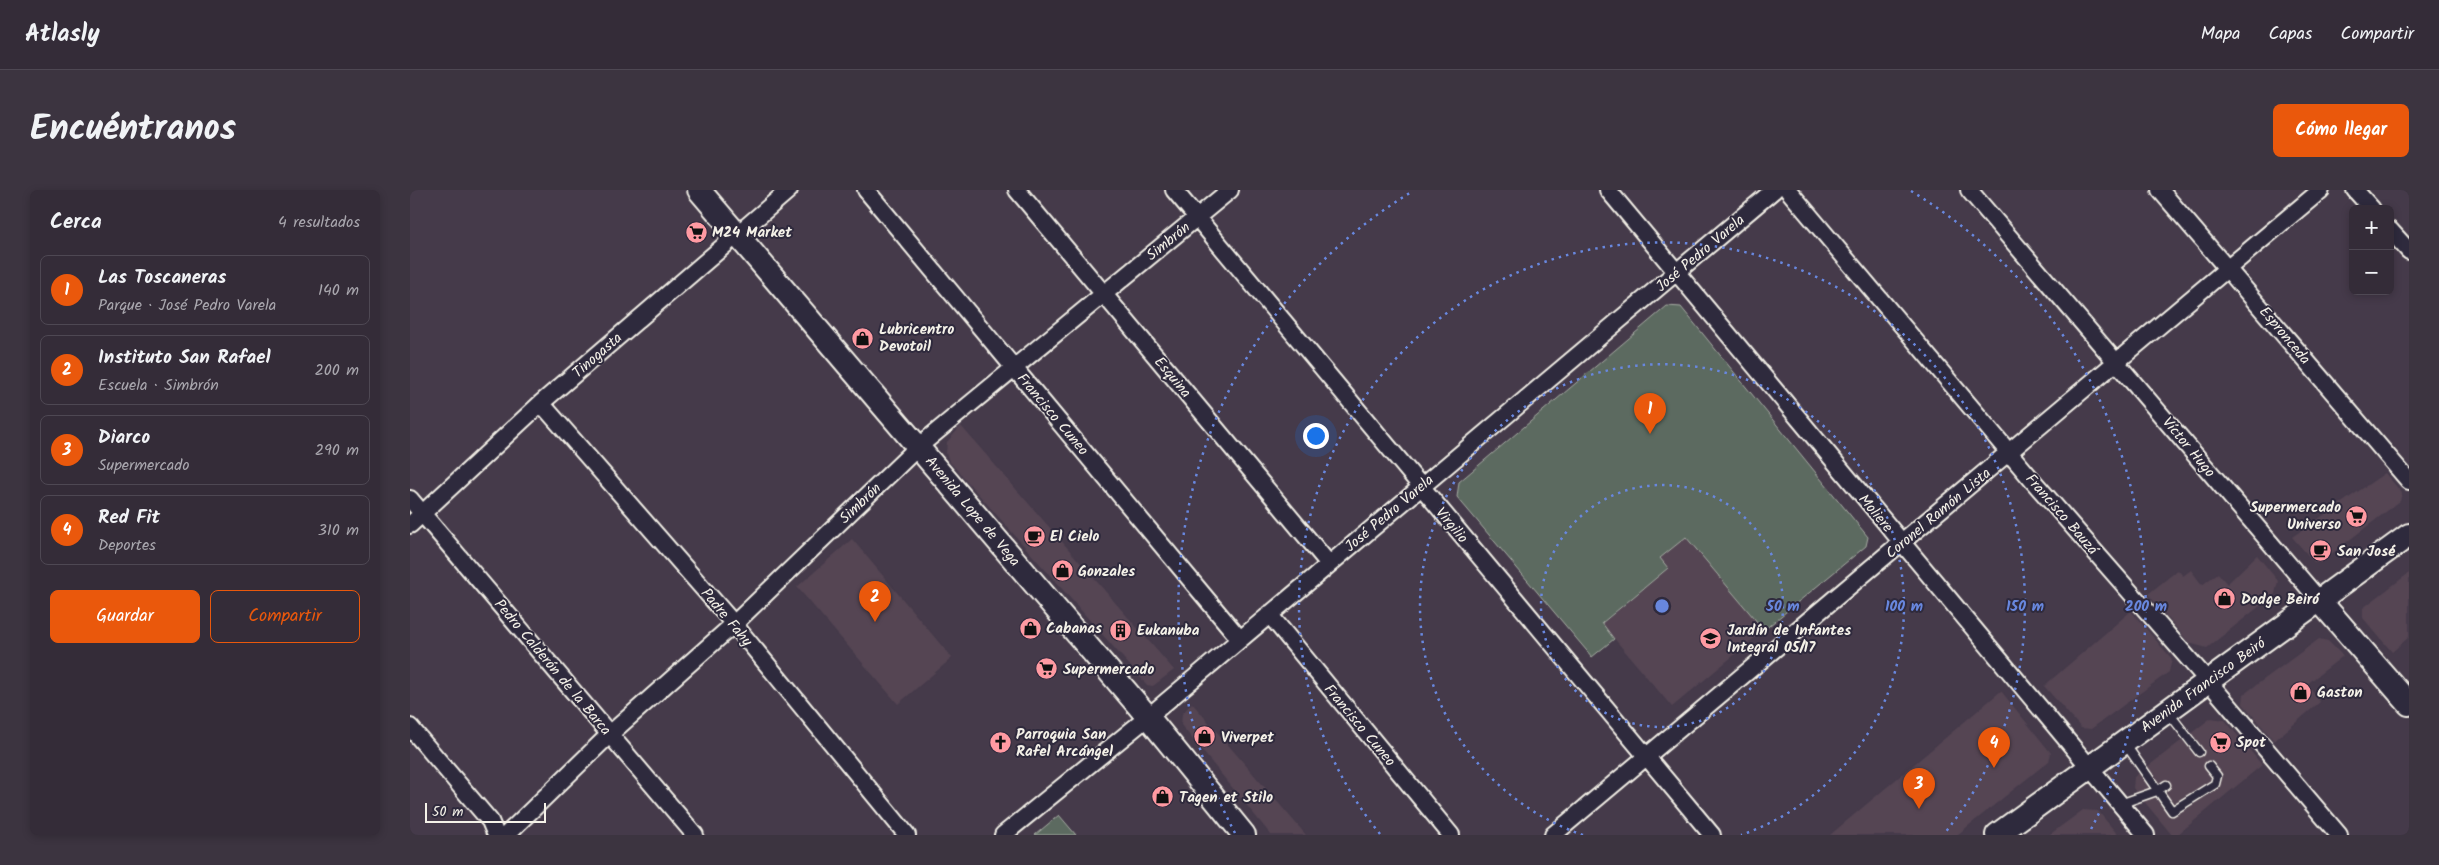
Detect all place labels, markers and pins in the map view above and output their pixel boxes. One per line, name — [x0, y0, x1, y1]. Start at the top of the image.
supermarket icon: M24 Market — [684, 220, 708, 244]
place label: M24 Market — [712, 221, 792, 245]
place label: Lubricentro Devotoil — [879, 318, 954, 359]
shop icon: Lubricentro Devotoil — [851, 326, 875, 350]
pin: 1 — [1634, 393, 1666, 434]
place label: Supermercado Universo — [2250, 496, 2341, 537]
supermarket icon: Supermercado Universo — [2345, 504, 2369, 528]
cafe icon: El Cielo — [1022, 524, 1046, 548]
place label: El Cielo — [1050, 525, 1099, 549]
cafe icon: San José — [2309, 539, 2333, 563]
place label: San José — [2337, 540, 2396, 564]
shop icon: Gonzales — [1050, 559, 1074, 583]
place label: Gonzales — [1078, 560, 1135, 584]
pin: 2 — [859, 581, 891, 622]
shop icon: Dodge Beiró — [2213, 587, 2237, 611]
place label: Dodge Beiró — [2241, 588, 2320, 612]
centre of rings — [1653, 597, 1671, 615]
shop icon: Cabanas — [1018, 616, 1042, 640]
place label: Cabanas — [1046, 617, 1102, 641]
building icon: Eukanuba — [1109, 618, 1133, 642]
place label: Eukanuba — [1137, 619, 1200, 643]
place label: Jardín de Infantes Integral 05/17 — [1727, 619, 1851, 660]
school or university icon: Jardín de Infantes Integral 05/17 — [1699, 627, 1723, 651]
supermarket icon: Supermercado — [1035, 657, 1059, 681]
place label: Supermercado — [1063, 658, 1154, 682]
shop icon: Gaston — [2289, 680, 2313, 704]
place label: Gaston — [2317, 681, 2363, 705]
place label: Parroquia San Rafel Arcángel — [1016, 723, 1113, 764]
shop icon: Viverpet — [1193, 725, 1217, 749]
place label: Viverpet — [1221, 726, 1274, 750]
pin: 4 — [1978, 727, 2010, 768]
supermarket icon: Spot — [2208, 730, 2232, 754]
church icon: Parroquia San Rafel Arcángel — [988, 731, 1012, 755]
place label: Spot — [2236, 731, 2266, 755]
pin: 3 — [1903, 768, 1935, 809]
shop icon: Tagen et Stilo — [1151, 785, 1175, 809]
place label: Tagen et Stilo — [1179, 786, 1273, 810]

